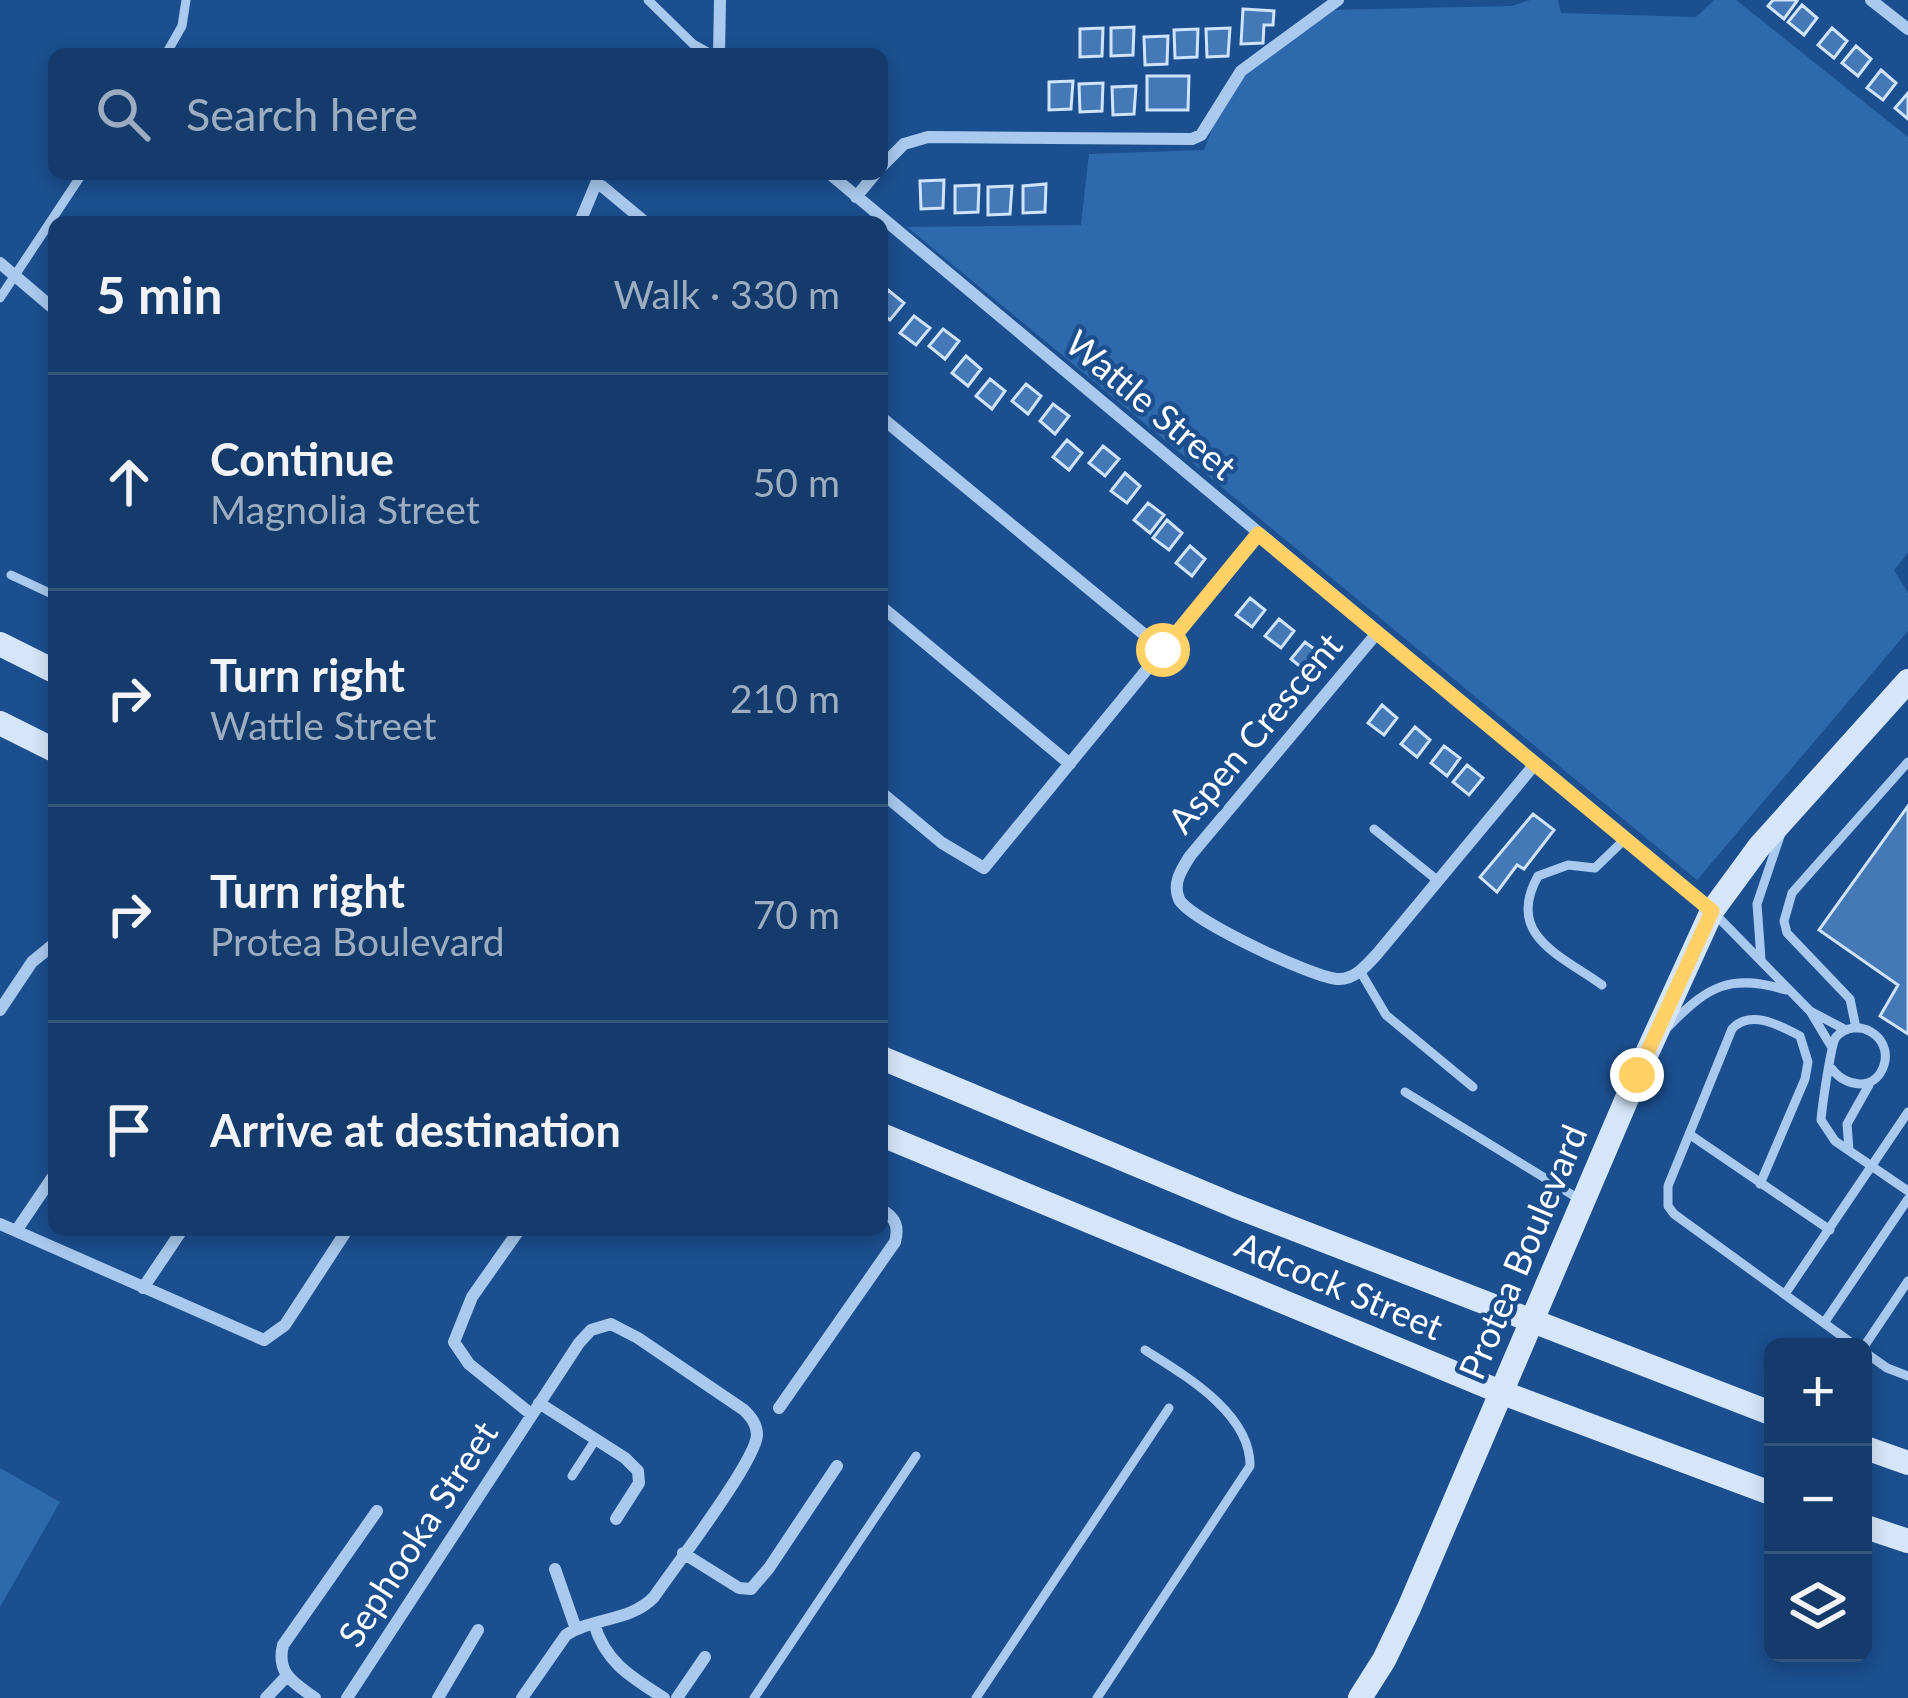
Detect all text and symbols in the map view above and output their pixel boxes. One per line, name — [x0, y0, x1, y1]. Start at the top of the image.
search box — [48, 48, 888, 180]
icon: search — [90, 81, 156, 147]
text: Search here — [186, 87, 418, 141]
text: 5 min — [96, 264, 222, 325]
text: Walk · 330 m — [613, 271, 840, 317]
street label: Wattle Street — [1057, 320, 1246, 488]
text: Continue — [210, 432, 394, 486]
icon: ahead — [96, 449, 162, 515]
text: 50 m — [753, 459, 840, 505]
text: Magnolia Street — [210, 486, 480, 532]
route start — [1136, 623, 1190, 677]
street label: Aspen Crescent — [1158, 623, 1351, 841]
text: Turn right — [210, 648, 405, 702]
icon: right — [96, 665, 162, 731]
text: 210 m — [730, 675, 840, 721]
text: Wattle Street — [210, 702, 436, 748]
text: Turn right — [210, 864, 405, 918]
icon: right — [96, 881, 162, 947]
text: 70 m — [753, 891, 840, 937]
text: Protea Boulevard — [210, 918, 505, 964]
route end — [1610, 1048, 1664, 1102]
icon: arrive — [96, 1097, 162, 1163]
text: Arrive at destination — [210, 1103, 621, 1157]
street label: Protea Boulevard — [1449, 1118, 1595, 1385]
street label: Adcock Street — [1229, 1222, 1450, 1349]
map controls — [1764, 1338, 1872, 1662]
button: + — [1764, 1338, 1872, 1446]
street label: Sephooka Street — [328, 1412, 506, 1654]
button: − — [1764, 1446, 1872, 1554]
button: layers — [1764, 1554, 1872, 1662]

